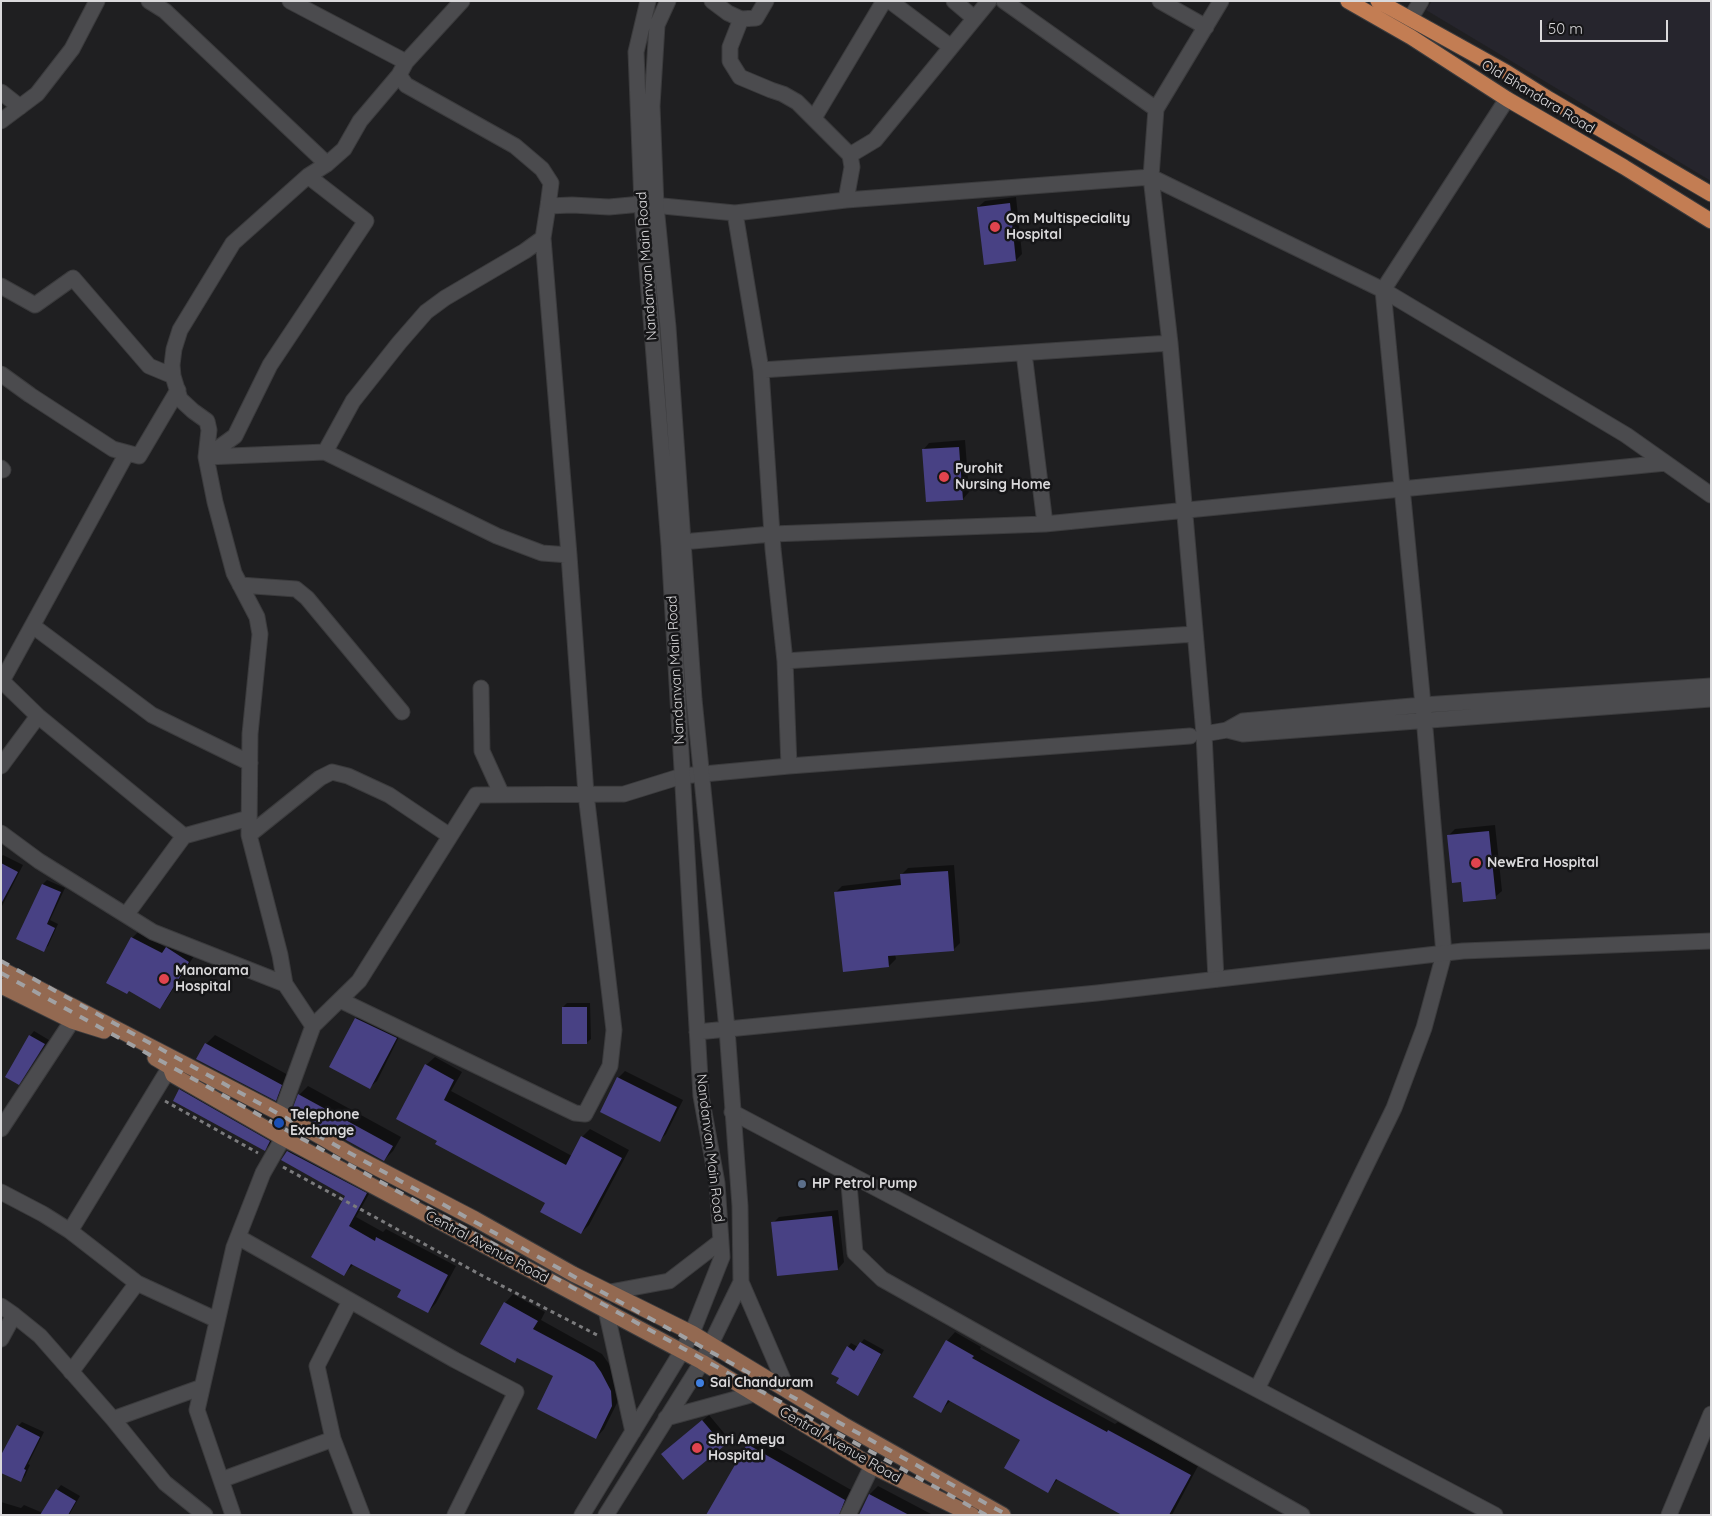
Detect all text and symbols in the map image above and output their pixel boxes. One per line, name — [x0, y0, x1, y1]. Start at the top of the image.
scale bar — [1542, 10, 1670, 42]
text: 50 m — [1548, 19, 1583, 38]
street label: Old Bhandara Road — [1478, 57, 1598, 137]
street label: Nandanvan Main Road — [633, 191, 661, 341]
place label: Om Multispeciality Hospital — [1006, 211, 1130, 243]
marker: Om Multispeciality Hospital — [988, 220, 1002, 234]
place label: Purohit Nursing Home — [955, 461, 1051, 494]
marker: Purohit Nursing Home — [937, 470, 951, 484]
street label: Nandanvan Main Road — [664, 595, 688, 745]
place label: NewEra Hospital — [1487, 855, 1599, 871]
marker: NewEra Hospital — [1469, 856, 1483, 870]
place label: Manorama Hospital — [175, 963, 249, 996]
marker: Manorama Hospital — [157, 972, 171, 986]
street label: Nandanvan Main Road — [693, 1073, 727, 1223]
place label: Telephone Exchange — [290, 1107, 360, 1140]
marker: Telephone Exchange — [272, 1116, 286, 1130]
place label: HP Petrol Pump — [812, 1176, 917, 1192]
marker: HP Petrol Pump — [796, 1178, 808, 1190]
street label: Central Avenue Road — [423, 1207, 551, 1287]
place label: Sai Chanduram — [710, 1375, 813, 1391]
marker: Sai Chanduram — [694, 1377, 706, 1389]
street label: Central Avenue Road — [776, 1403, 904, 1487]
place label: Shri Ameya Hospital — [708, 1432, 785, 1464]
marker: Shri Ameya Hospital — [690, 1441, 704, 1455]

